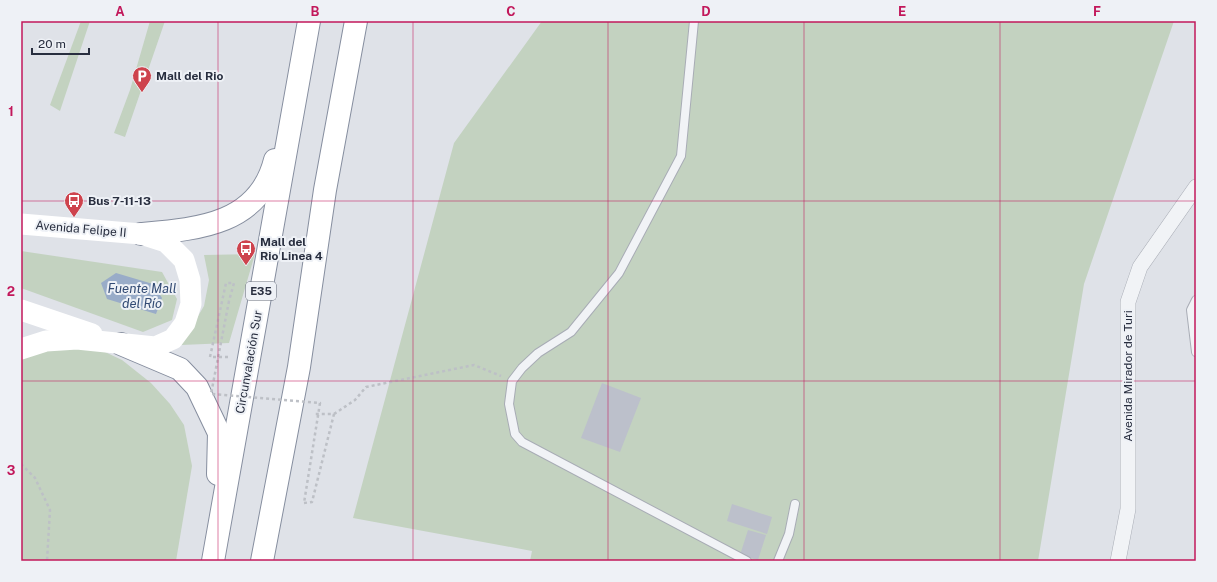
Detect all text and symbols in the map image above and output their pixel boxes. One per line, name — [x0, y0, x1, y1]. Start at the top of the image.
text: A — [115, 4, 125, 19]
text: B — [311, 4, 320, 19]
text: C — [506, 4, 516, 19]
text: D — [701, 4, 711, 19]
text: E — [898, 4, 906, 19]
text: F — [1093, 4, 1101, 19]
scale bar — [32, 30, 89, 56]
text: 20 m — [38, 37, 66, 51]
parking icon: Mall del Rio — [131, 65, 153, 93]
place label: Mall del Rio — [156, 69, 224, 83]
text: 1 — [8, 104, 14, 119]
bus stop icon: Bus 7-11-13 — [63, 190, 85, 218]
place label: Bus 7-11-13 — [88, 194, 151, 208]
street label: Avenida Felipe II — [35, 218, 127, 240]
place label: Mall del Rio Linea 4 — [260, 235, 323, 263]
bus stop icon: Mall del Rio Linea 4 — [235, 238, 257, 266]
water label: Fuente Mall del Río — [107, 281, 177, 311]
road number: E35 — [246, 282, 276, 300]
text: 2 — [7, 284, 15, 299]
street label: Circunvalación Sur — [233, 309, 265, 415]
street label: Avenida Mirador de Turi — [1121, 310, 1135, 442]
text: 3 — [7, 463, 16, 478]

